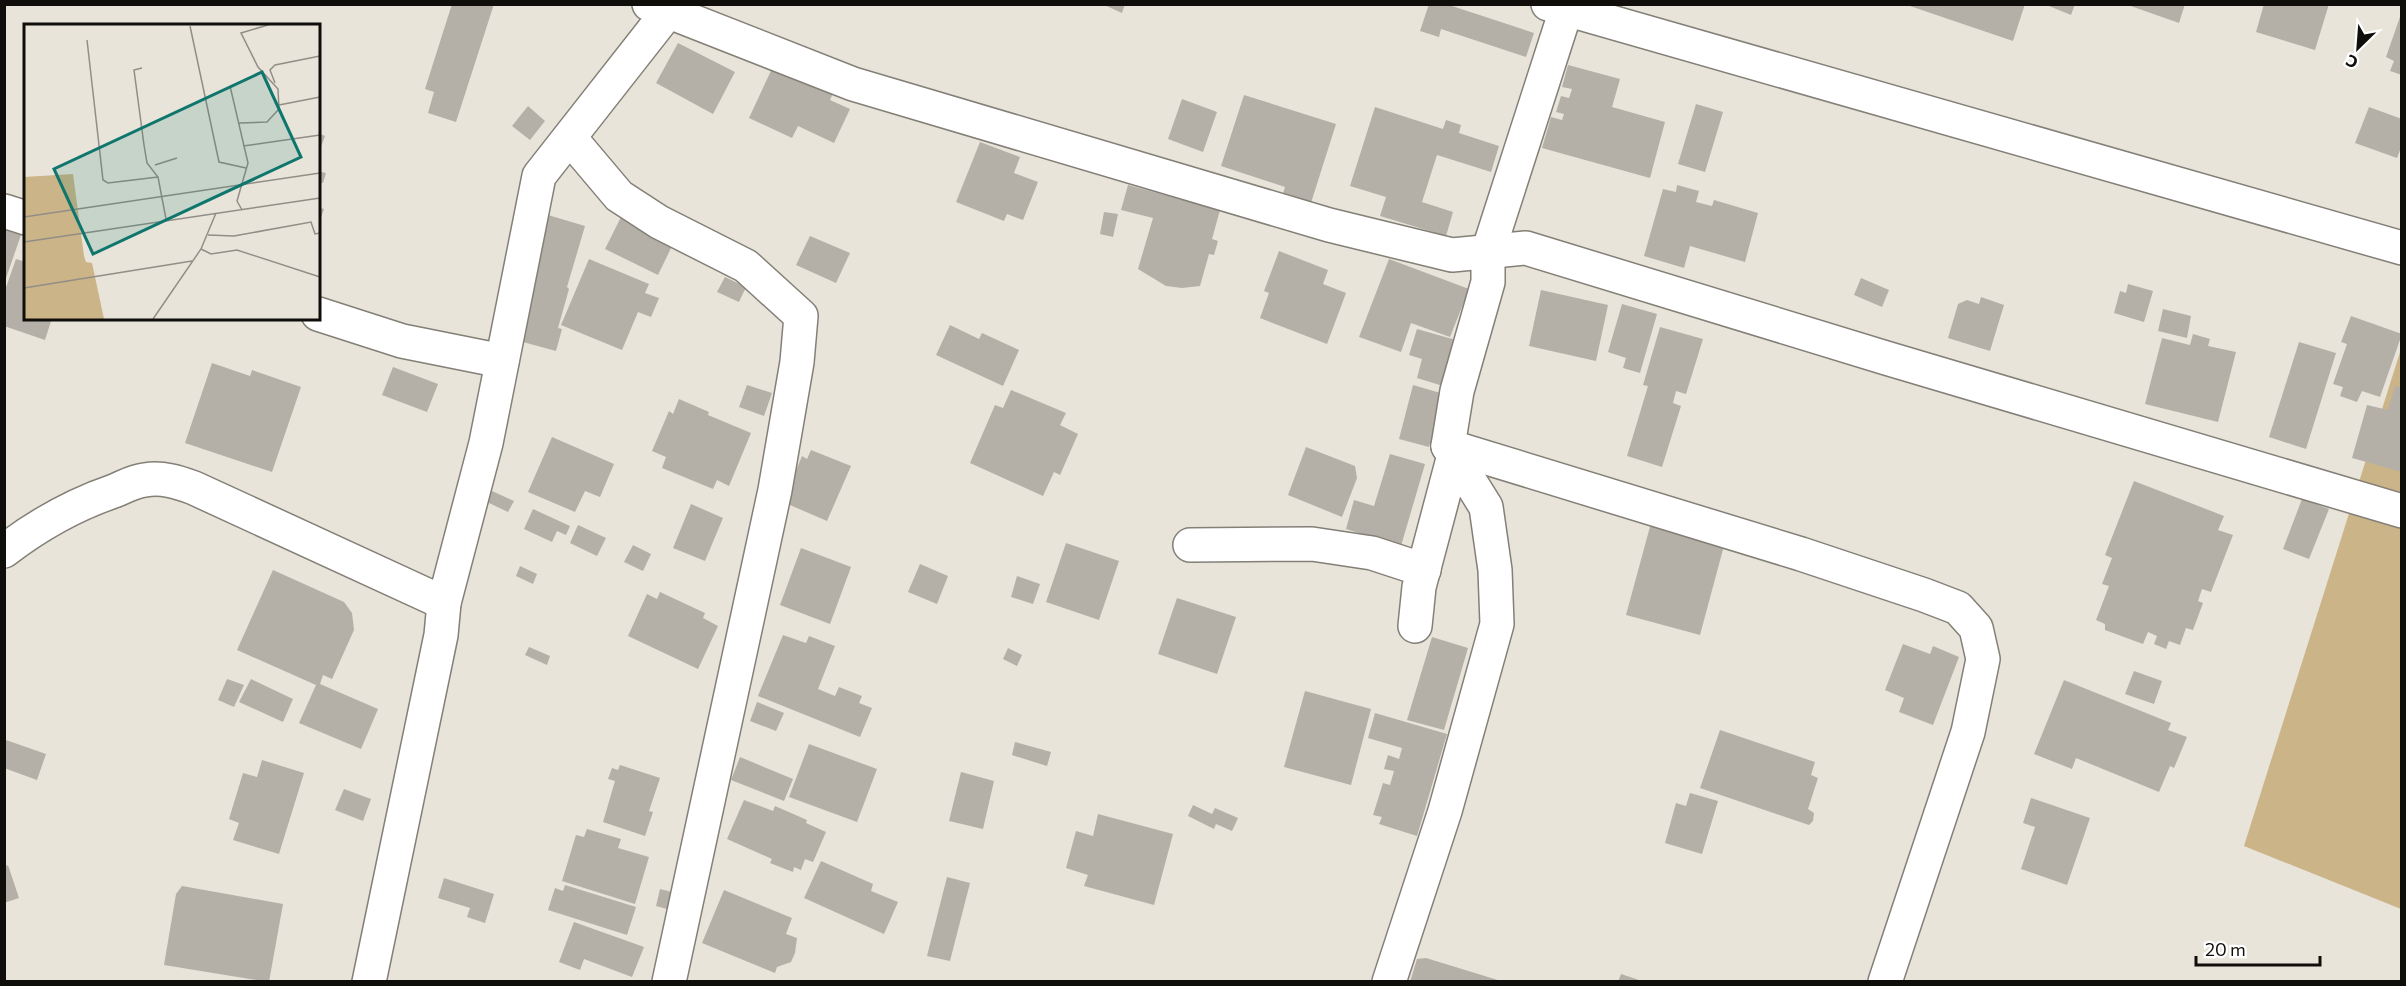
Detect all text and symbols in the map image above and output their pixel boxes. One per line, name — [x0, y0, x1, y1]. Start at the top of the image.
north arrow — [2328, 18, 2388, 78]
inset map — [24, 24, 320, 320]
text: С — [2342, 51, 2360, 73]
scale bar — [2196, 929, 2320, 967]
text: 20 m — [2205, 938, 2246, 960]

